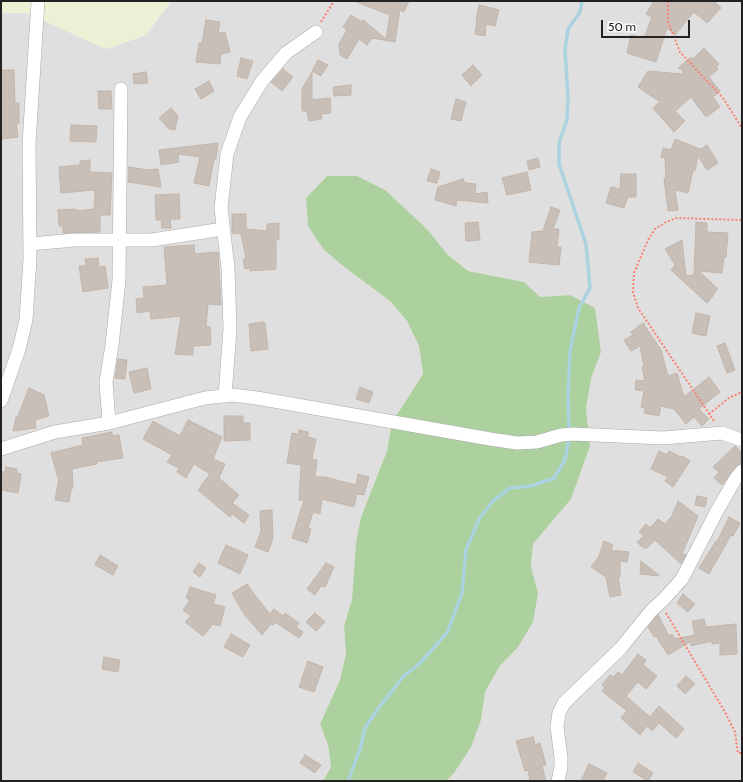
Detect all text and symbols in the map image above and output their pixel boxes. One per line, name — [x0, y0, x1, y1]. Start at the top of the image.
scale bar — [603, 12, 692, 38]
text: 50 m — [608, 19, 636, 34]

